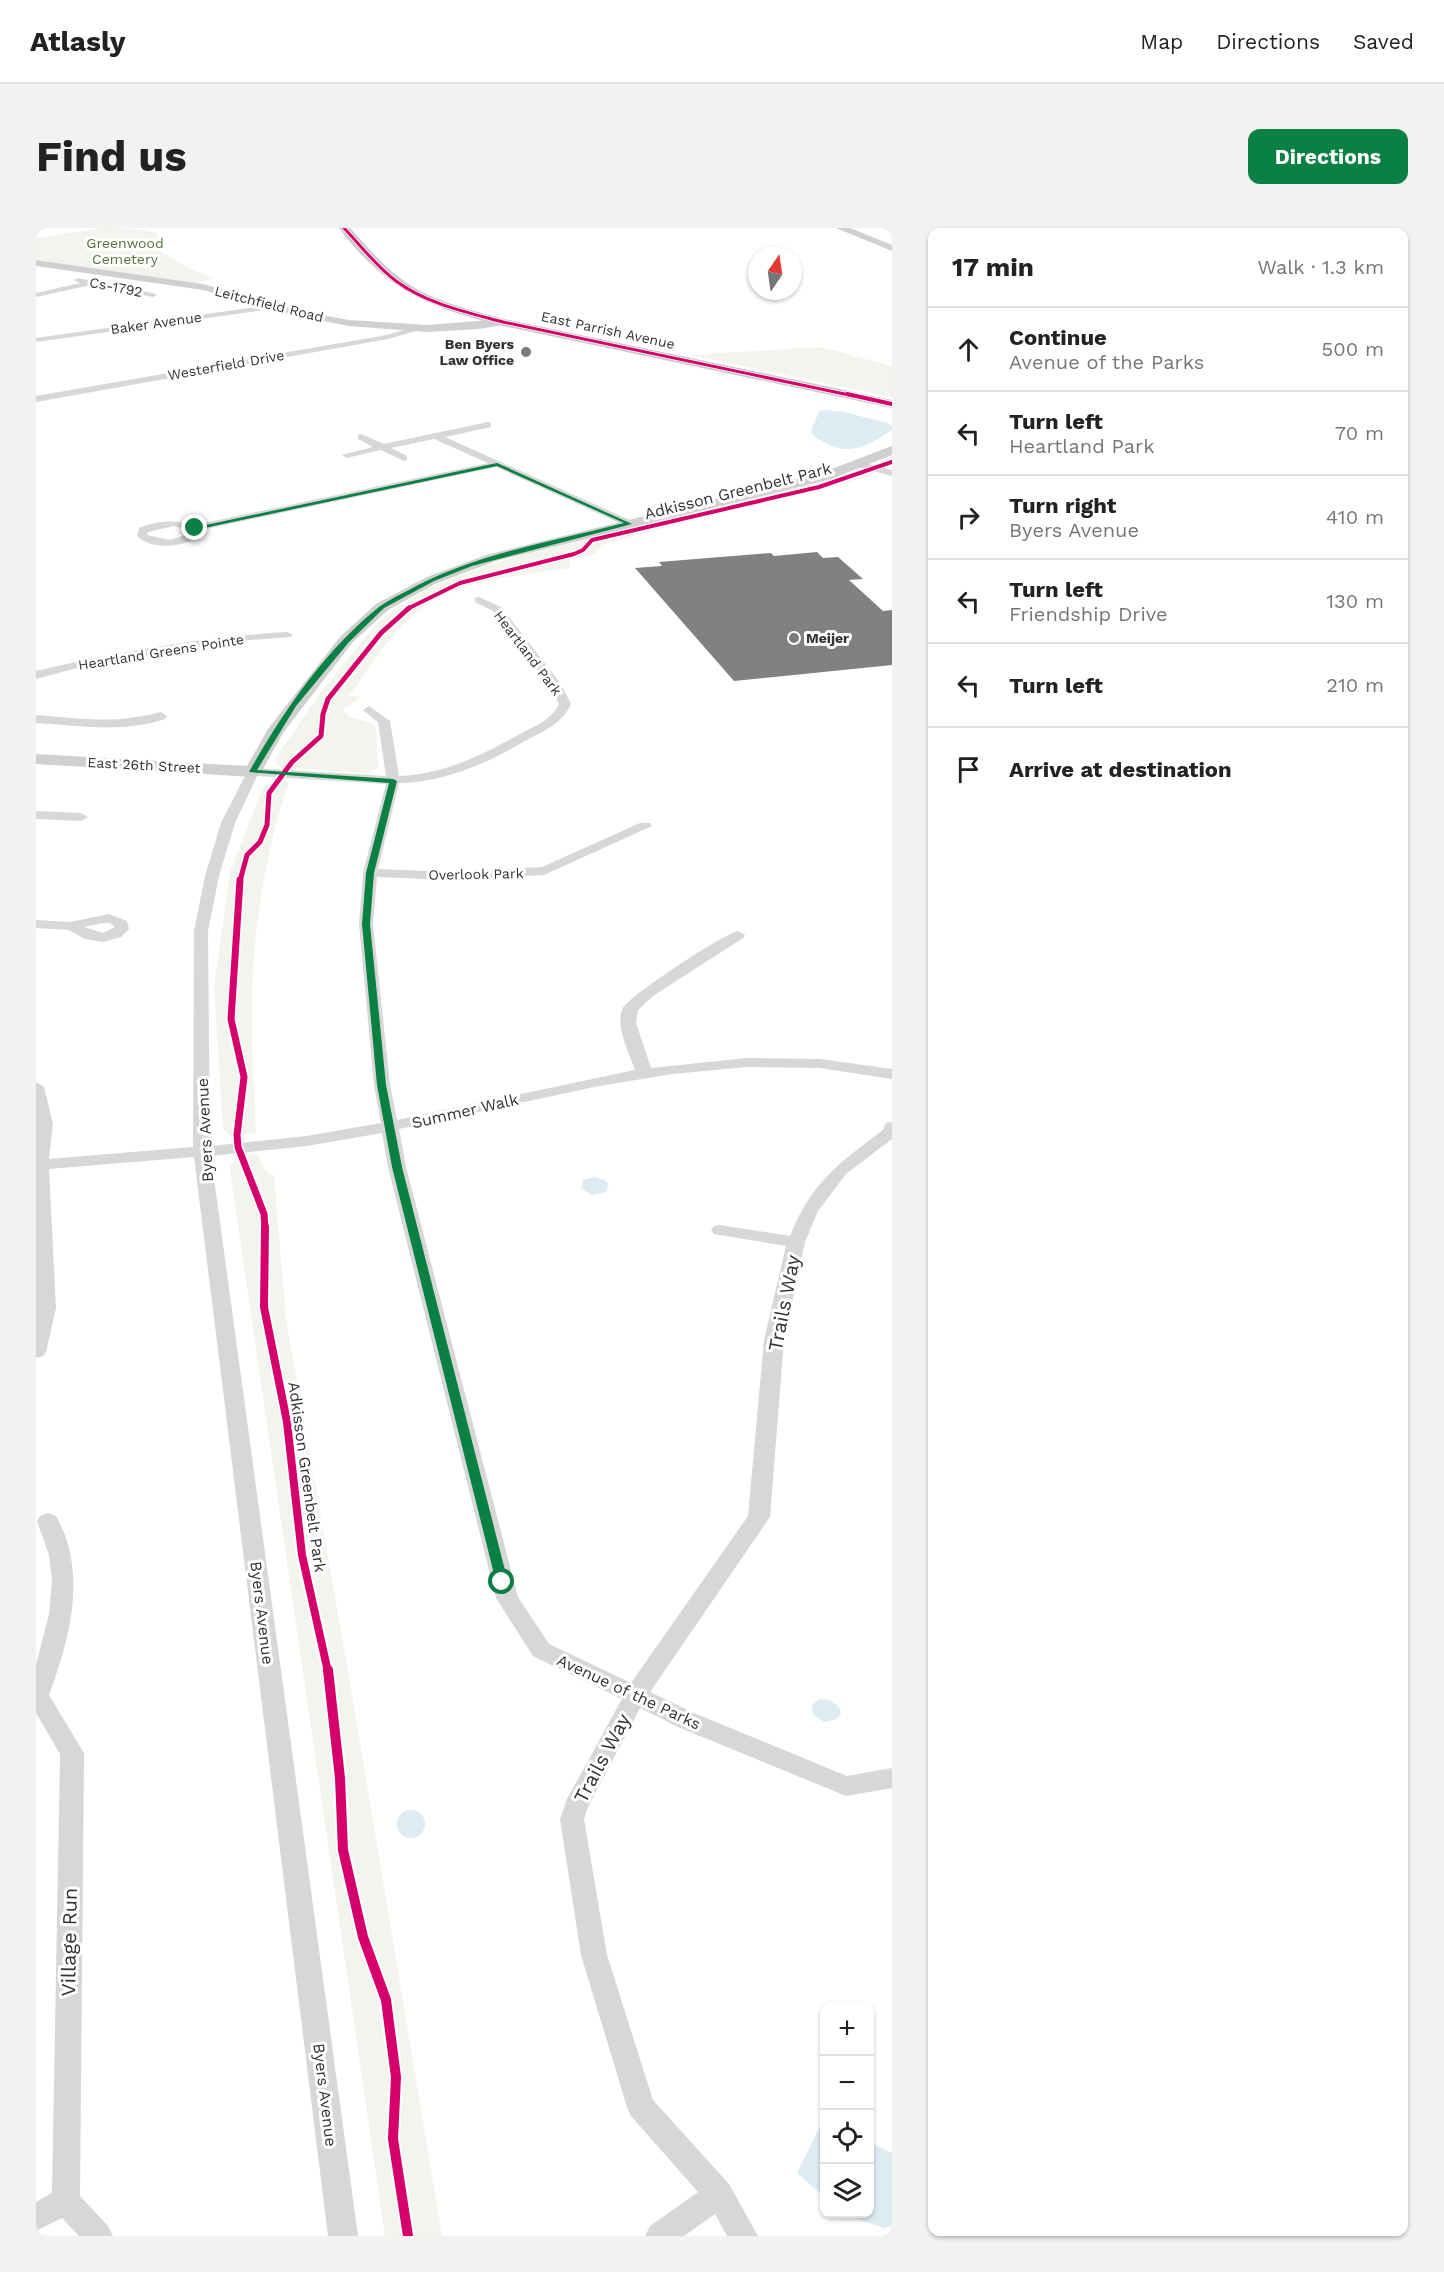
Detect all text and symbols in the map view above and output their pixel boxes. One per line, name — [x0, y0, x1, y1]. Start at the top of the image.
text: Atlasly — [30, 25, 125, 58]
text: Map — [1140, 29, 1183, 54]
text: Directions — [1216, 29, 1320, 54]
text: Saved — [1353, 29, 1414, 54]
button: Directions — [1248, 129, 1408, 184]
text: Find us — [36, 132, 187, 181]
park label: Greenwood Cemetery — [86, 235, 164, 267]
north arrow — [748, 246, 802, 300]
text: 17 min — [952, 252, 1034, 282]
text: Walk · 1.3 km — [1257, 255, 1384, 279]
street label: Cs-1792 — [88, 274, 144, 300]
street label: Leitchfield Road — [213, 283, 325, 325]
street label: East Parrish Avenue — [540, 308, 676, 352]
street label: Baker Avenue — [109, 309, 203, 337]
text: Continue — [1009, 325, 1107, 350]
icon: ahead — [952, 333, 985, 366]
place label: Ben Byers Law Office — [440, 336, 515, 368]
text: 500 m — [1322, 337, 1384, 361]
marker: Ben Byers Law Office — [519, 345, 533, 359]
street label: Westerfield Drive — [166, 347, 286, 383]
text: Avenue of the Parks — [1009, 350, 1204, 374]
text: Turn left — [1009, 409, 1103, 434]
icon: left — [952, 417, 985, 450]
text: 70 m — [1335, 421, 1384, 445]
text: Heartland Park — [1009, 434, 1155, 458]
street label: Adkisson Greenbelt Park — [642, 459, 834, 523]
text: Turn right — [1009, 493, 1116, 518]
icon: right — [952, 501, 985, 534]
text: 410 m — [1326, 505, 1384, 529]
route end — [181, 514, 207, 540]
text: Byers Avenue — [1009, 518, 1139, 542]
text: Turn left — [1009, 577, 1103, 602]
icon: left — [952, 585, 985, 618]
text: 130 m — [1326, 589, 1384, 613]
text: Friendship Drive — [1009, 602, 1168, 626]
street label: Heartland Park — [491, 608, 565, 699]
place label: Meijer — [806, 630, 849, 646]
street label: Heartland Greens Pointe — [77, 631, 245, 673]
marker: Meijer — [787, 631, 801, 645]
icon: left — [952, 669, 985, 702]
text: Turn left — [1009, 673, 1103, 698]
text: 210 m — [1326, 673, 1384, 697]
icon: arrive — [952, 753, 985, 786]
street label: East 26th Street — [87, 754, 201, 776]
text: Arrive at destination — [1009, 757, 1232, 782]
street label: Overlook Park — [428, 865, 524, 883]
street label: Byers Avenue — [193, 1078, 217, 1182]
street label: Summer Walk — [410, 1090, 520, 1132]
street label: Trails Way — [763, 1252, 805, 1353]
street label: Adkisson Greenbelt Park — [284, 1380, 330, 1574]
street label: Byers Avenue — [246, 1560, 278, 1666]
route start — [488, 1568, 514, 1594]
street label: Avenue of the Parks — [554, 1650, 704, 1734]
street label: Trails Way — [568, 1709, 636, 1807]
street label: Village Run — [56, 1887, 82, 1997]
map controls — [820, 2002, 874, 2218]
button: + — [820, 2002, 874, 2056]
street label: Byers Avenue — [309, 2042, 341, 2148]
button: − — [820, 2056, 874, 2110]
button: locate — [820, 2110, 874, 2164]
button: layers — [820, 2164, 874, 2218]

